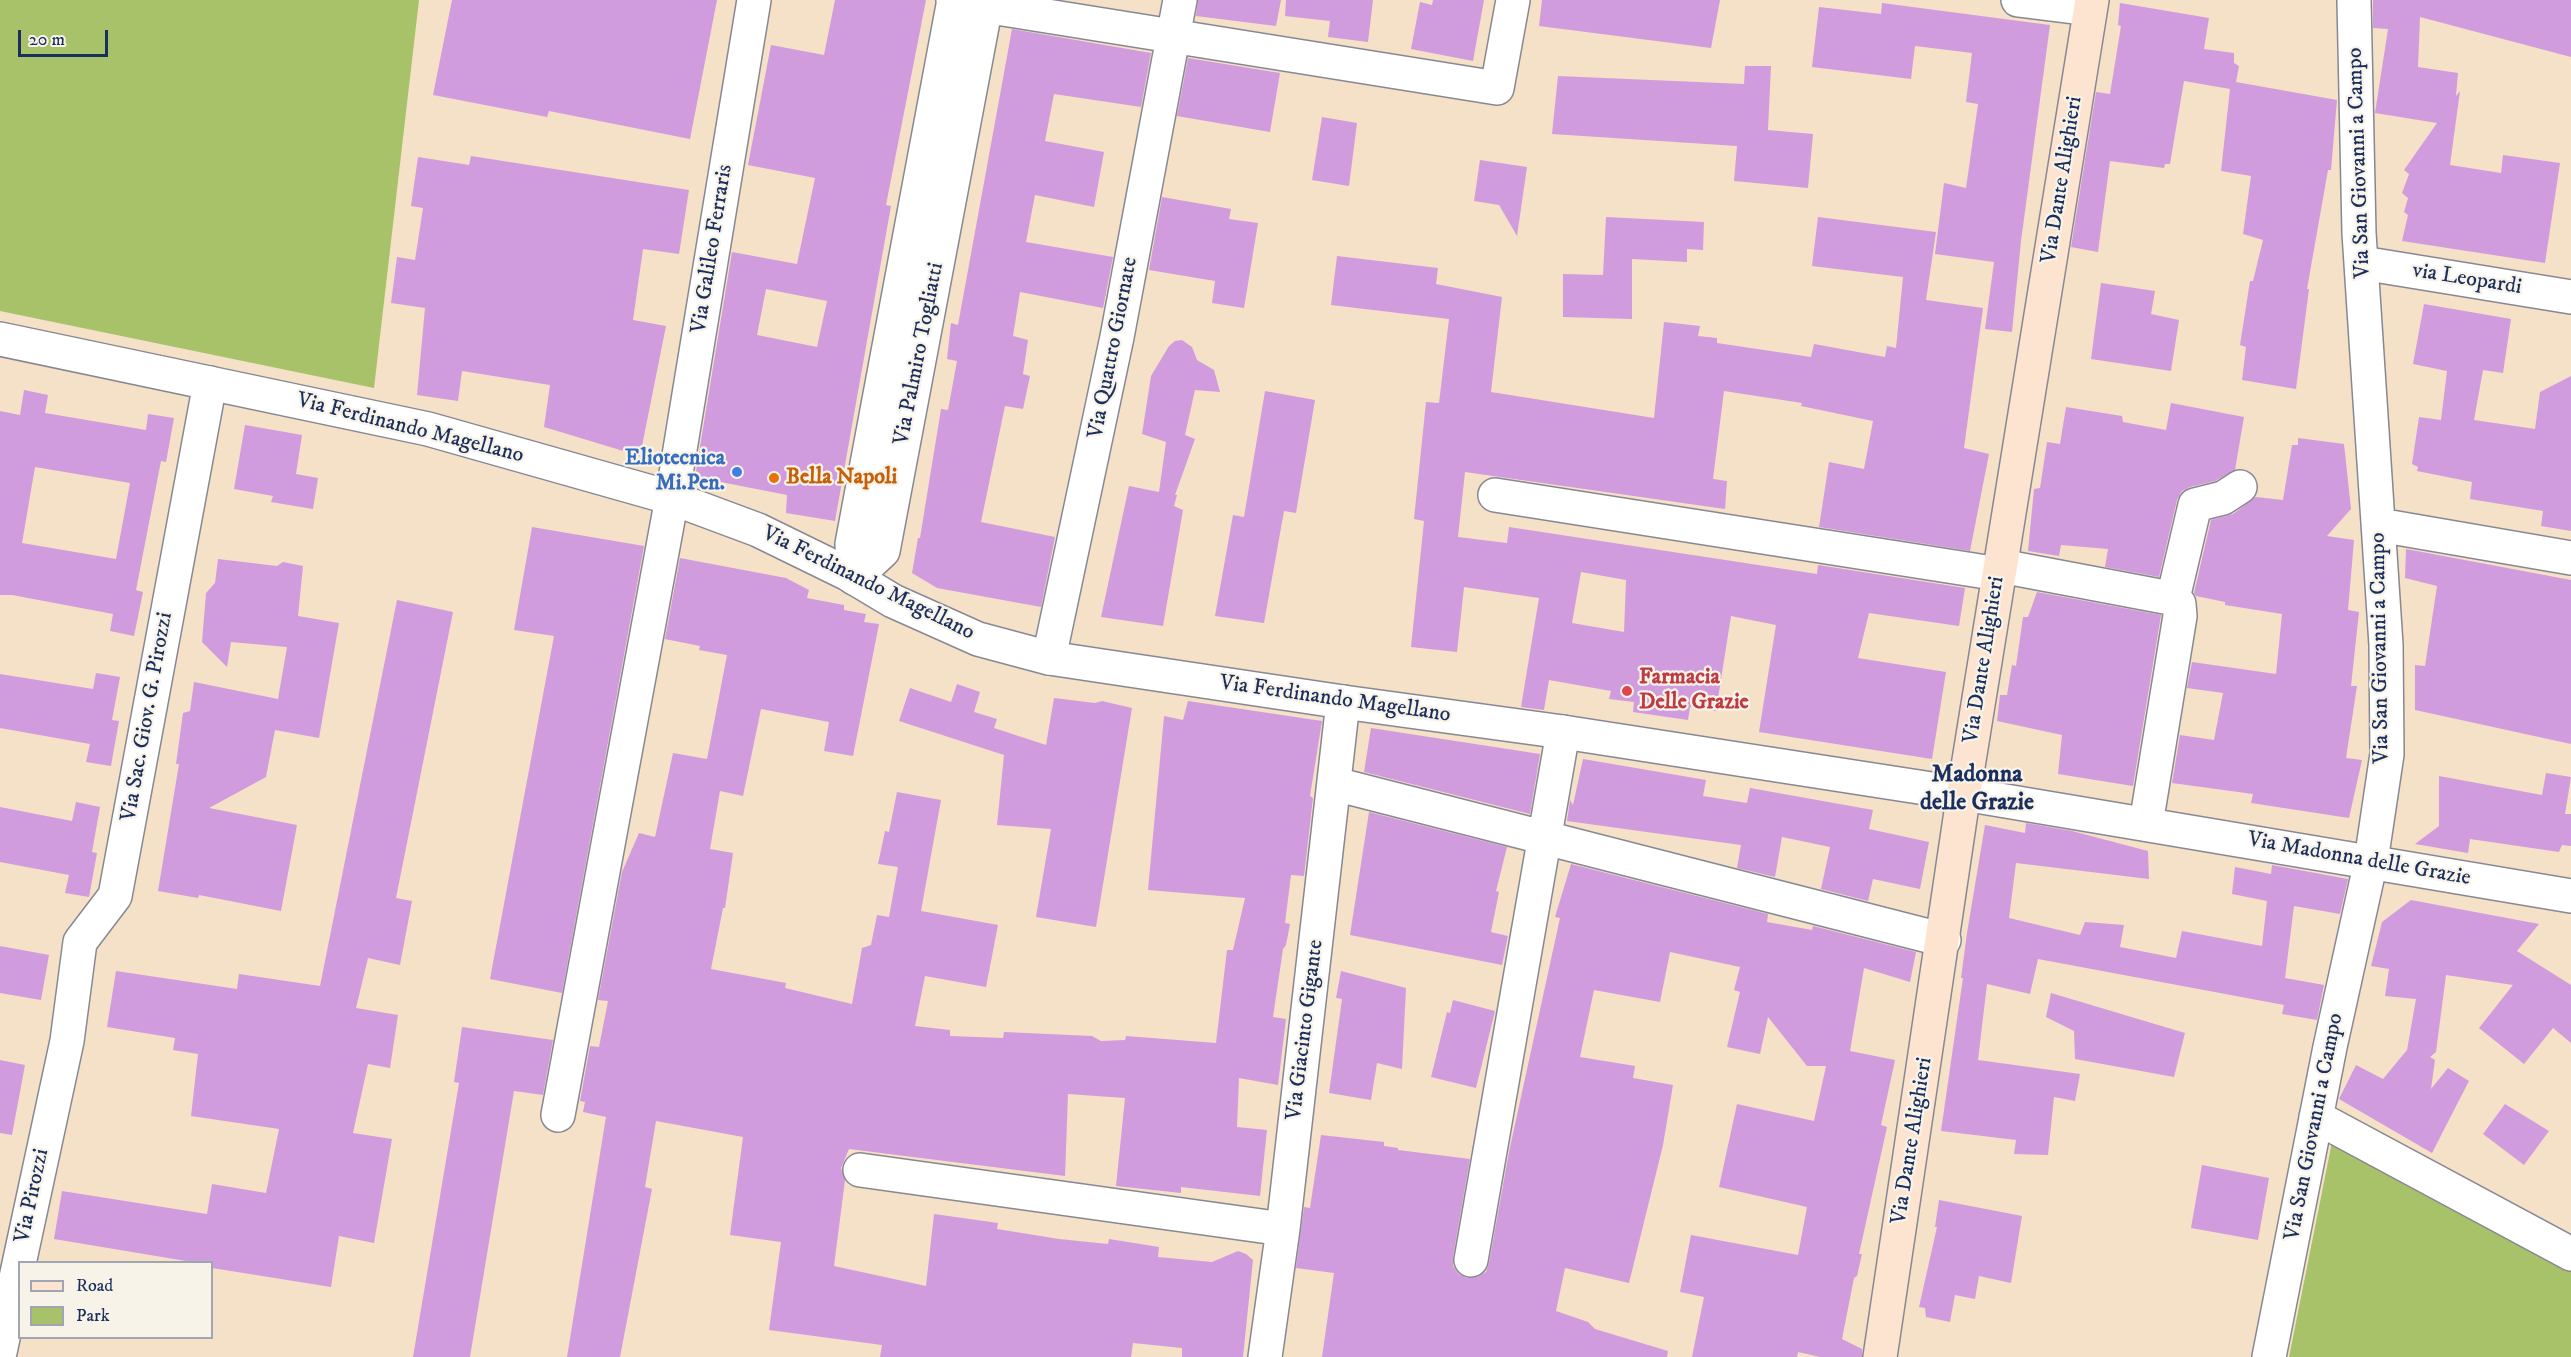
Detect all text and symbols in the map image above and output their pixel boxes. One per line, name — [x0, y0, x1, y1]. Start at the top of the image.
scale bar — [21, 18, 111, 56]
text: 20 m — [29, 29, 65, 51]
street label: Via San Giovanni a Campo — [2343, 47, 2377, 279]
street label: Via Dante Alighieri — [2037, 95, 2089, 265]
street label: Via Galileo Ferraris — [687, 163, 739, 335]
street label: Via Quattro Giornate — [1083, 255, 1145, 441]
street label: via Leopardi — [2410, 258, 2524, 302]
street label: Via Palmiro Togliatti — [889, 261, 951, 447]
street label: Via Ferdinando Magellano — [294, 388, 526, 470]
place label: Eliotecnica Mi.Pen. — [625, 446, 725, 498]
marker: Eliotecnica Mi.Pen. — [730, 465, 744, 479]
place label: Bella Napoli — [786, 465, 897, 491]
marker: Bella Napoli — [767, 471, 781, 485]
street label: Via Ferdinando Magellano — [758, 521, 978, 647]
street label: Via San Giovanni a Campo — [2366, 532, 2396, 764]
street label: Via Dante Alighieri — [1959, 575, 2011, 745]
street label: Via Sac. Giov. G. Pirozzi — [117, 610, 179, 824]
place label: Farmacia Delle Grazie — [1639, 665, 1749, 716]
street label: Via Ferdinando Magellano — [1218, 671, 1452, 729]
marker: Farmacia Delle Grazie — [1620, 684, 1634, 698]
district label: Madonna delle Grazie — [1920, 762, 2034, 818]
street label: Via Madonna delle Grazie — [2245, 827, 2473, 893]
street label: Via Giacinto Gigante — [1282, 938, 1330, 1122]
street label: Via San Giovanni a Campo — [2280, 1011, 2350, 1243]
street label: Via Dante Alighieri — [1887, 1056, 1939, 1226]
street label: Via Pirozzi — [10, 1147, 56, 1245]
legend — [18, 1261, 213, 1339]
text: Road — [76, 1275, 113, 1297]
text: Park — [76, 1305, 110, 1327]

